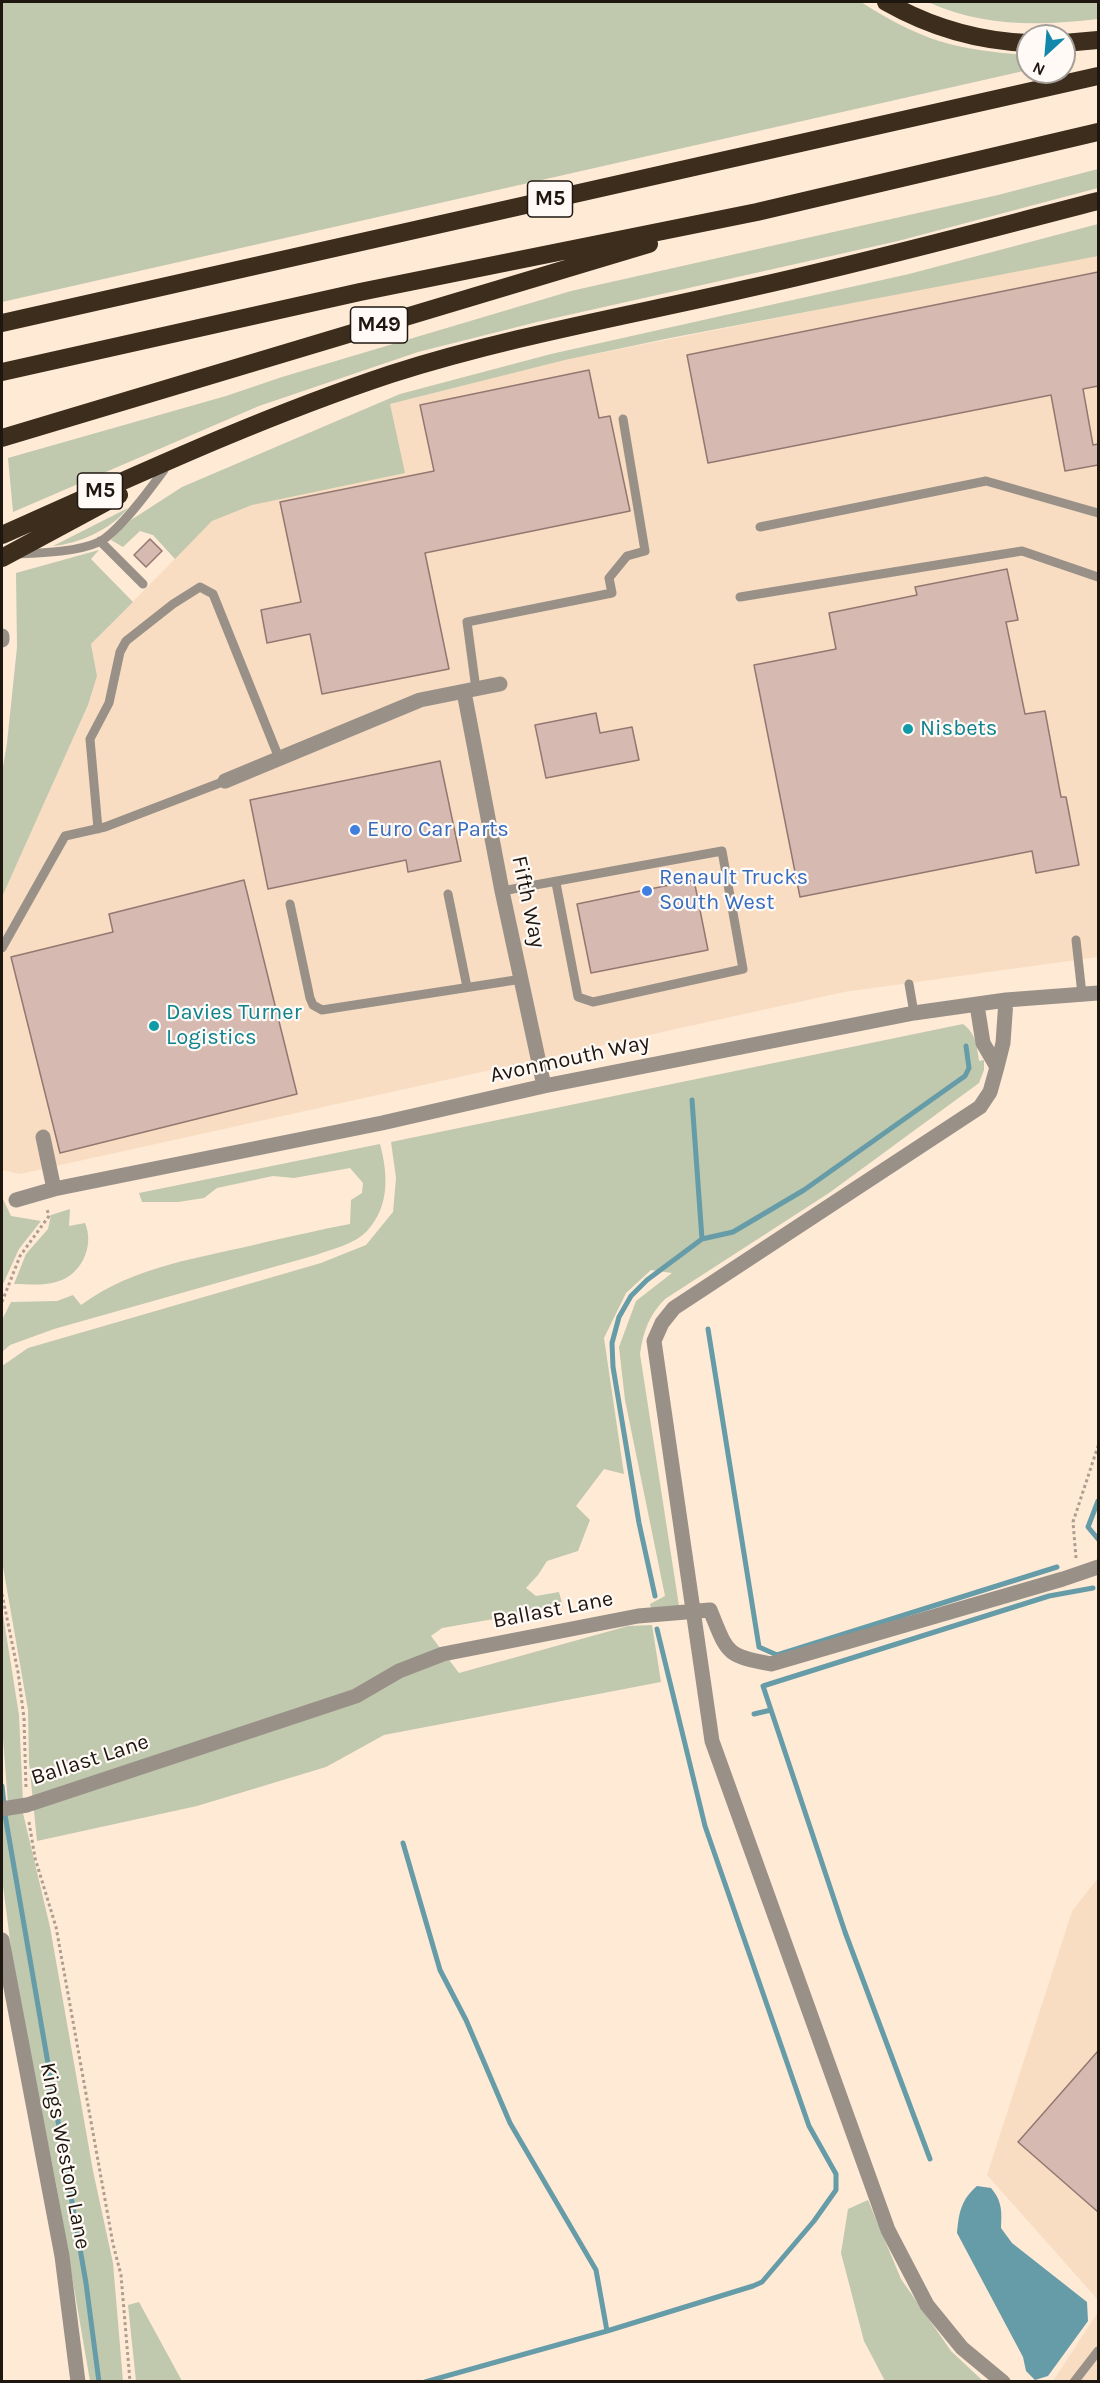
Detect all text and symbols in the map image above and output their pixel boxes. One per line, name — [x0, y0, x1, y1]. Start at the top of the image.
north arrow — [1016, 24, 1076, 84]
text: N — [1029, 58, 1048, 80]
road number: M5 — [528, 181, 572, 217]
road number: M49 — [350, 307, 407, 343]
road number: M5 — [78, 473, 122, 509]
place label: Nisbets — [920, 716, 997, 742]
marker: Nisbets — [901, 722, 915, 736]
place label: Euro Car Parts — [367, 817, 509, 843]
marker: Euro Car Parts — [348, 823, 362, 837]
street label: Fifth Way — [505, 853, 551, 951]
place label: Renault Trucks South West — [659, 865, 808, 916]
marker: Renault Trucks South West — [640, 884, 654, 898]
place label: Davies Turner Logistics — [166, 1000, 302, 1052]
marker: Davies Turner Logistics — [147, 1019, 161, 1033]
street label: Avonmouth Way — [488, 1029, 652, 1089]
street label: Ballast Lane — [490, 1585, 616, 1635]
street label: Ballast Lane — [28, 1729, 152, 1791]
street label: Kings Weston Lane — [34, 2060, 96, 2252]

